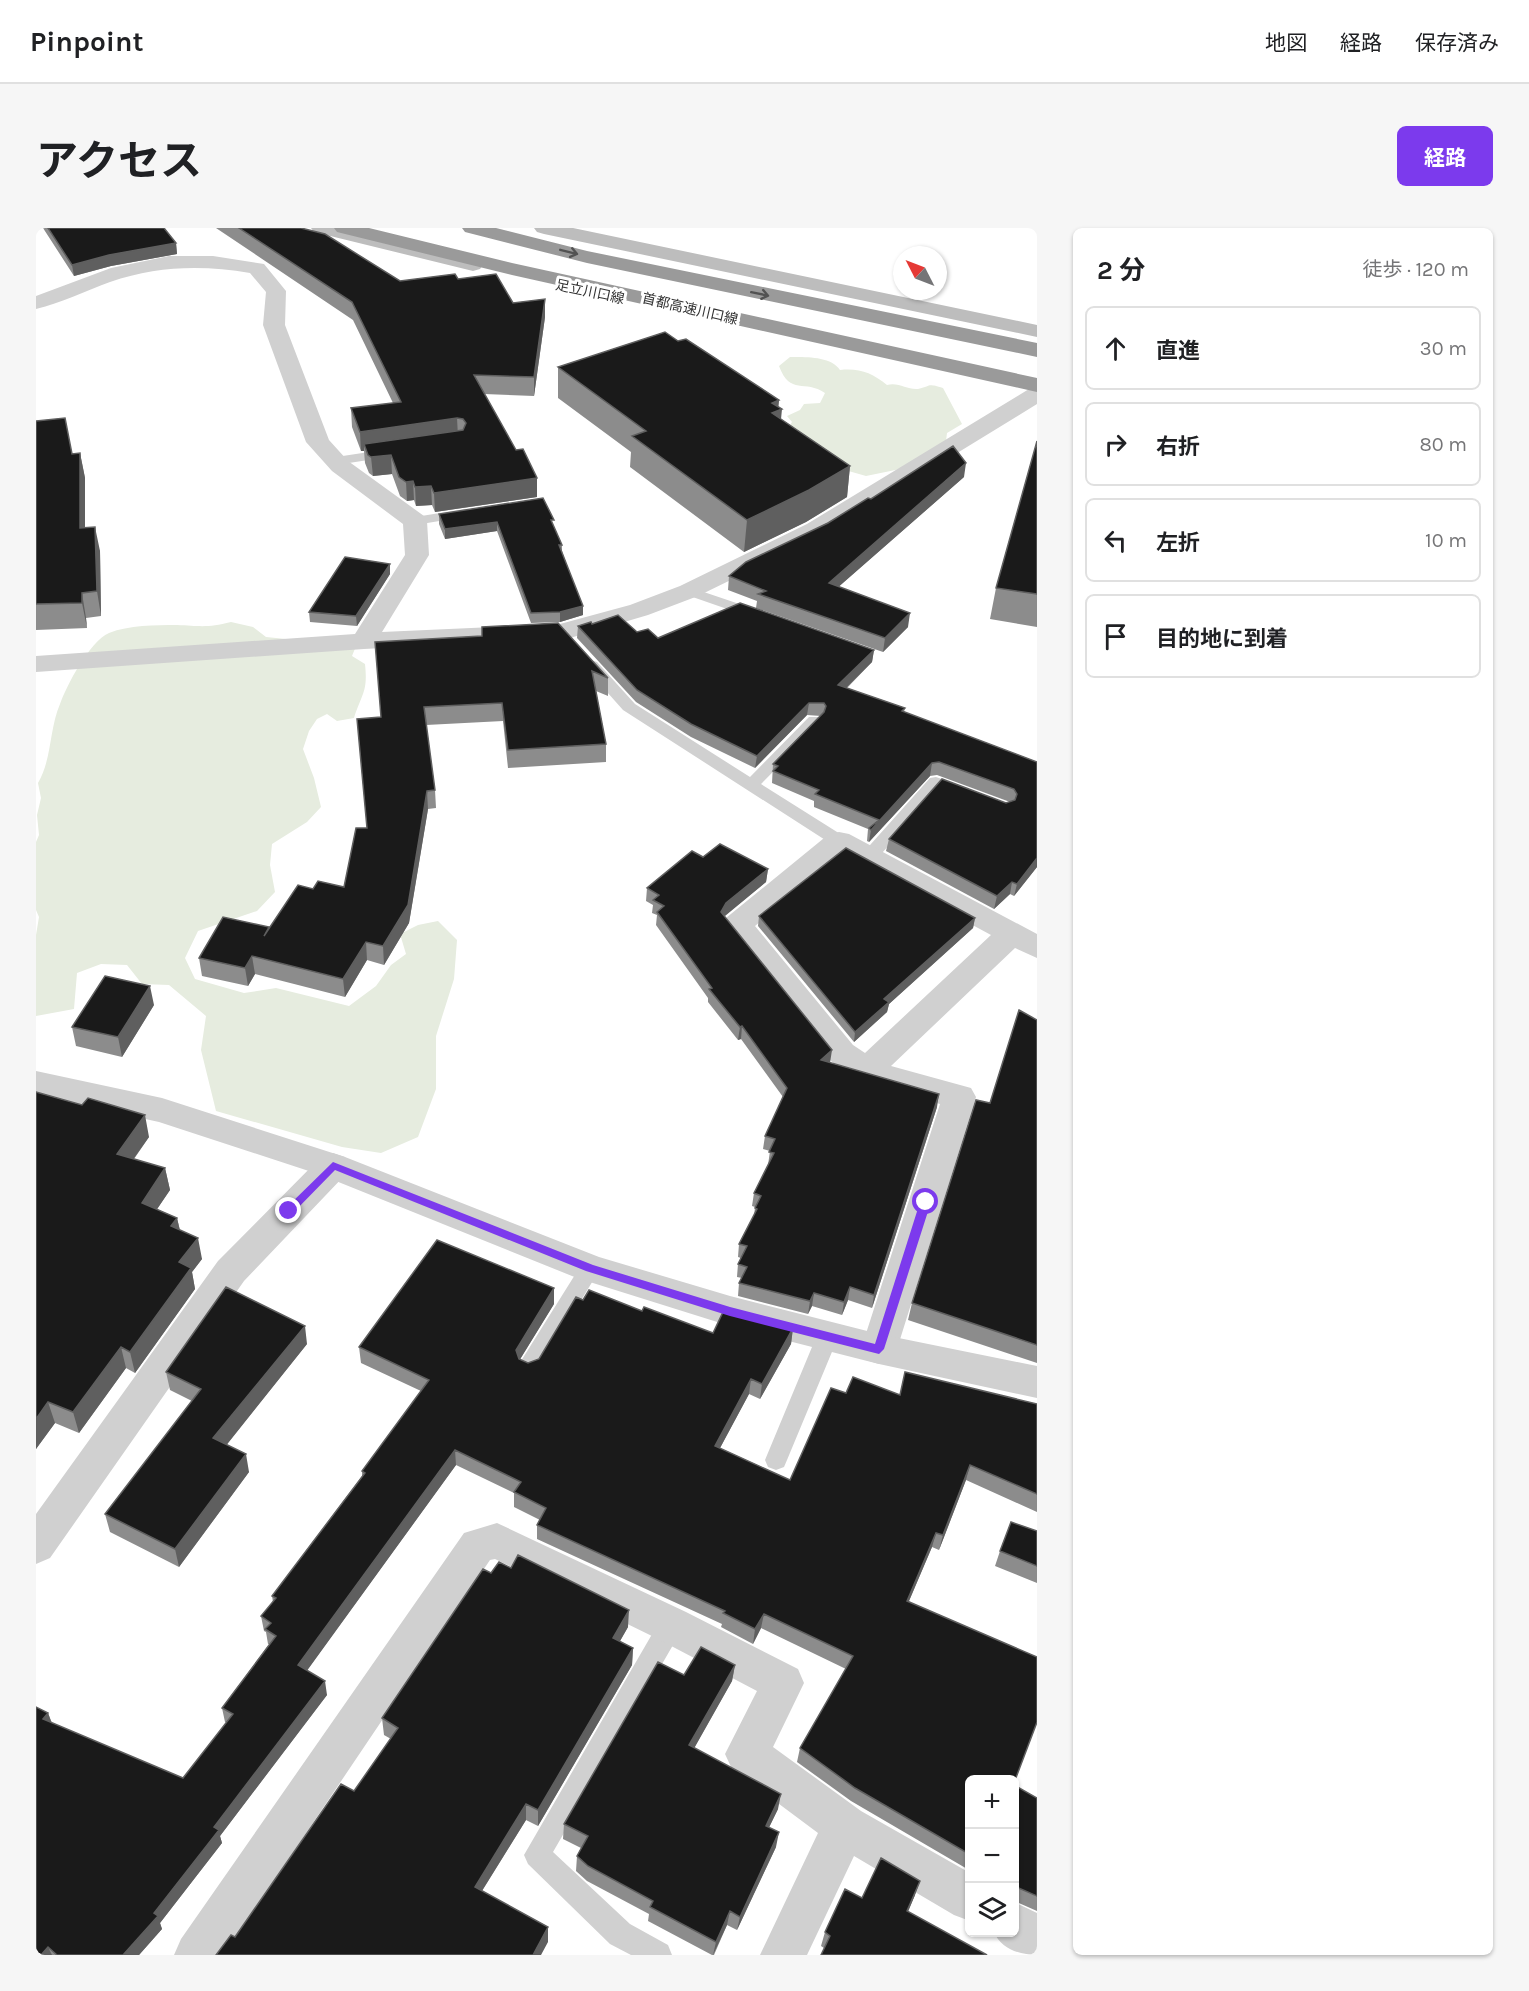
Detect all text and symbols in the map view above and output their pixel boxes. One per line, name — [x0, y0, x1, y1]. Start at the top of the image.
text: Pinpoint — [30, 25, 143, 58]
text: 地図 — [1265, 31, 1307, 55]
text: 経路 — [1340, 31, 1382, 55]
text: 保存済み — [1415, 31, 1499, 55]
button: 経路 — [1397, 126, 1493, 186]
text: アクセス — [36, 136, 202, 186]
north arrow — [893, 246, 947, 300]
one-way arrow — [560, 247, 579, 259]
text: 2 分 — [1097, 255, 1145, 286]
text: 徒歩 · 120 m — [1362, 258, 1469, 281]
street label: 足立川口線 — [554, 276, 626, 308]
one-way arrow — [750, 288, 769, 300]
street label: 首都高速川口線 — [640, 290, 740, 328]
icon: ahead — [1099, 332, 1132, 365]
text: 30 m — [1420, 337, 1467, 360]
text: 直進 — [1156, 338, 1200, 364]
icon: right — [1099, 428, 1132, 461]
text: 80 m — [1419, 433, 1467, 456]
text: 右折 — [1156, 434, 1200, 460]
icon: left — [1099, 524, 1132, 557]
text: 10 m — [1425, 529, 1467, 552]
text: 左折 — [1156, 530, 1200, 556]
icon: arrive — [1099, 620, 1132, 653]
text: 目的地に到着 — [1156, 626, 1288, 652]
route start — [912, 1188, 938, 1214]
route end — [275, 1197, 301, 1223]
map controls — [965, 1775, 1019, 1937]
button: + — [965, 1775, 1019, 1829]
button: − — [965, 1829, 1019, 1883]
button: layers — [965, 1883, 1019, 1937]

